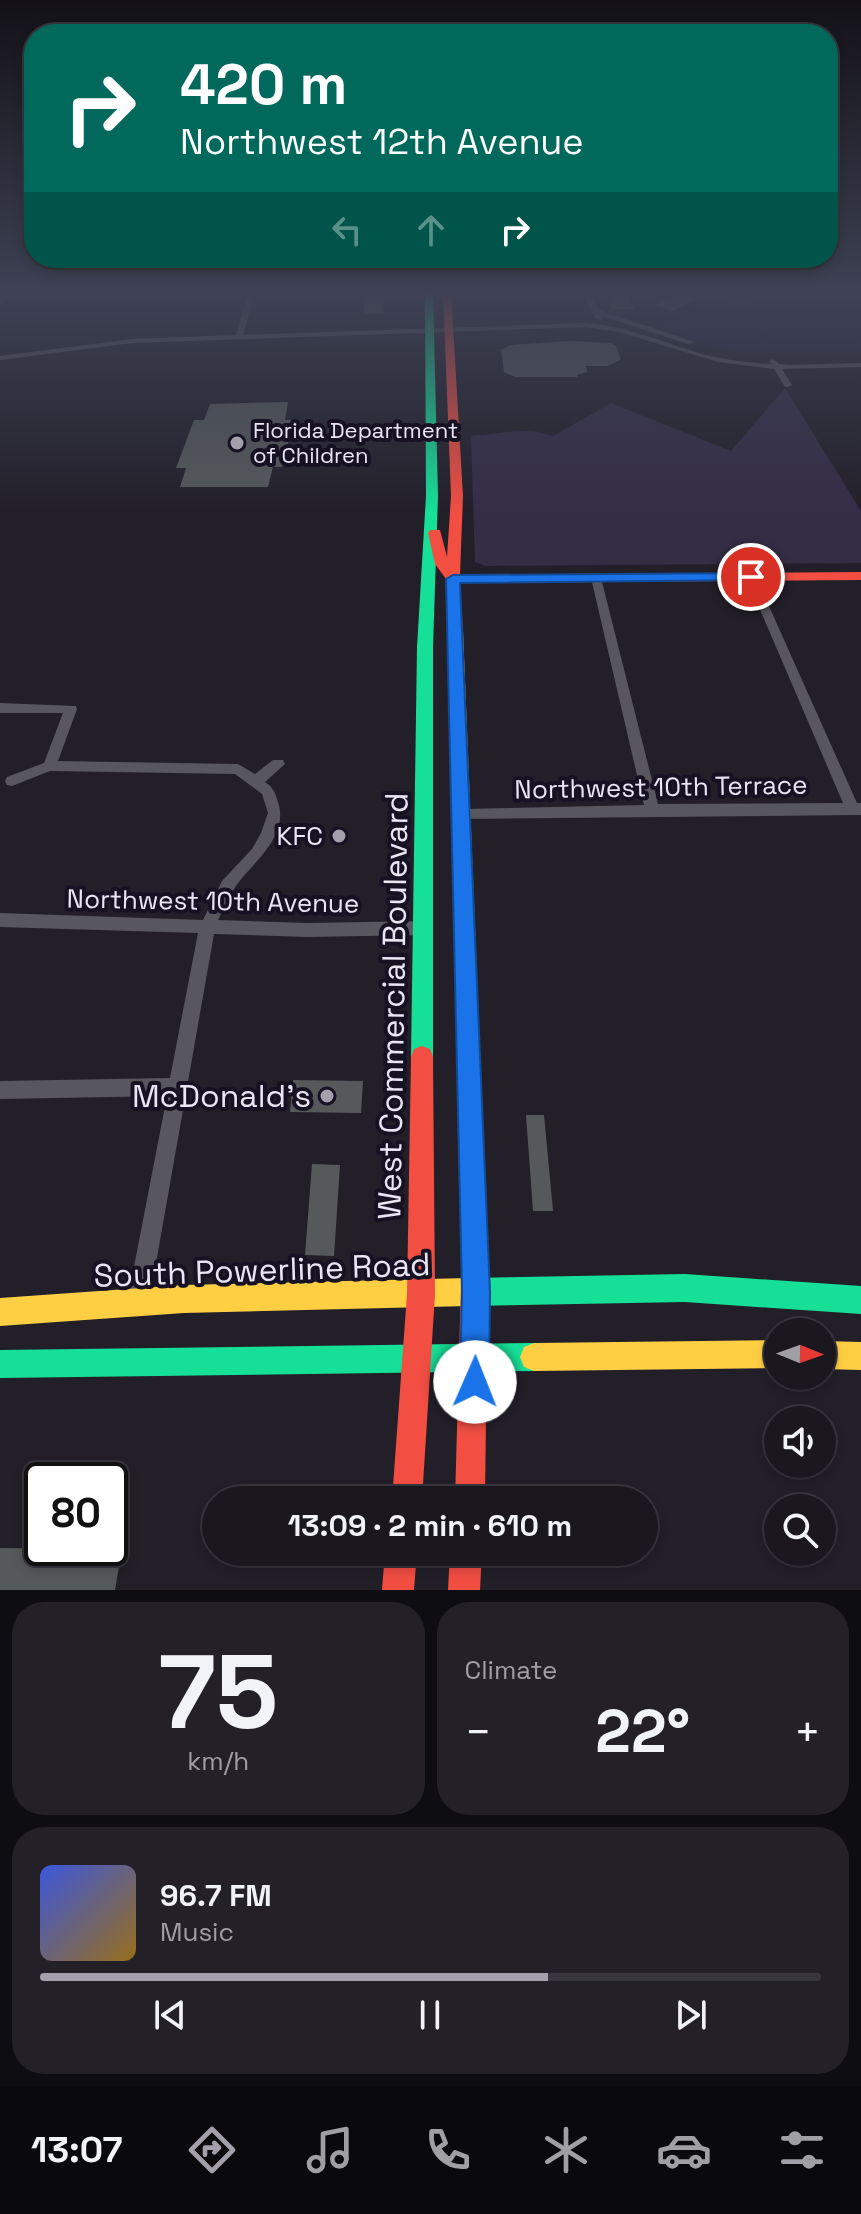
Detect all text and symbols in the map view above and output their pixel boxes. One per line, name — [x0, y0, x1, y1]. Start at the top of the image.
text: 420 m — [180, 49, 347, 120]
icon: right — [48, 56, 152, 160]
text: Northwest 12th Avenue — [180, 119, 584, 165]
icon: left — [325, 208, 369, 252]
icon: ahead — [409, 208, 453, 252]
icon: right — [493, 208, 537, 252]
place label: Florida Department of Children — [253, 416, 458, 469]
marker: Florida Department of Children — [228, 434, 246, 452]
pin — [717, 543, 785, 611]
icon: arrive — [729, 555, 773, 599]
street label: Northwest 10th Terrace — [514, 767, 808, 807]
street label: West Commercial Boulevard — [369, 792, 417, 1220]
place label: KFC — [277, 819, 323, 853]
marker: KFC — [330, 827, 348, 845]
street label: Northwest 10th Avenue — [66, 881, 360, 921]
place label: McDonald's — [132, 1076, 311, 1116]
marker: McDonald's — [318, 1087, 336, 1105]
street label: South Powerline Road — [93, 1244, 431, 1296]
north arrow — [764, 1318, 836, 1390]
map controls — [764, 1318, 836, 1566]
position arrow — [433, 1340, 517, 1424]
button: sound — [764, 1406, 836, 1478]
speed limit sign: 80 — [24, 1462, 128, 1566]
button: search — [764, 1494, 836, 1566]
text: 13:09 · 2 min · 610 m — [288, 1506, 572, 1545]
text: 75 — [158, 1626, 278, 1758]
text: Climate — [465, 1653, 557, 1687]
text: 22° — [595, 1693, 690, 1770]
text: − — [465, 1704, 492, 1760]
text: + — [794, 1704, 821, 1760]
text: km/h — [187, 1744, 249, 1778]
text: 96.7 FM — [160, 1876, 272, 1915]
text: Music — [160, 1915, 234, 1949]
icon: previous — [148, 1993, 192, 2037]
icon: pause — [408, 1993, 452, 2037]
icon: next — [669, 1993, 713, 2037]
icon: directions — [184, 2122, 240, 2178]
icon: music — [302, 2122, 358, 2178]
icon: phone — [420, 2122, 476, 2178]
icon: climate — [538, 2122, 594, 2178]
icon: car — [656, 2122, 712, 2178]
icon: filters — [774, 2122, 830, 2178]
text: 13:07 — [31, 2127, 122, 2173]

